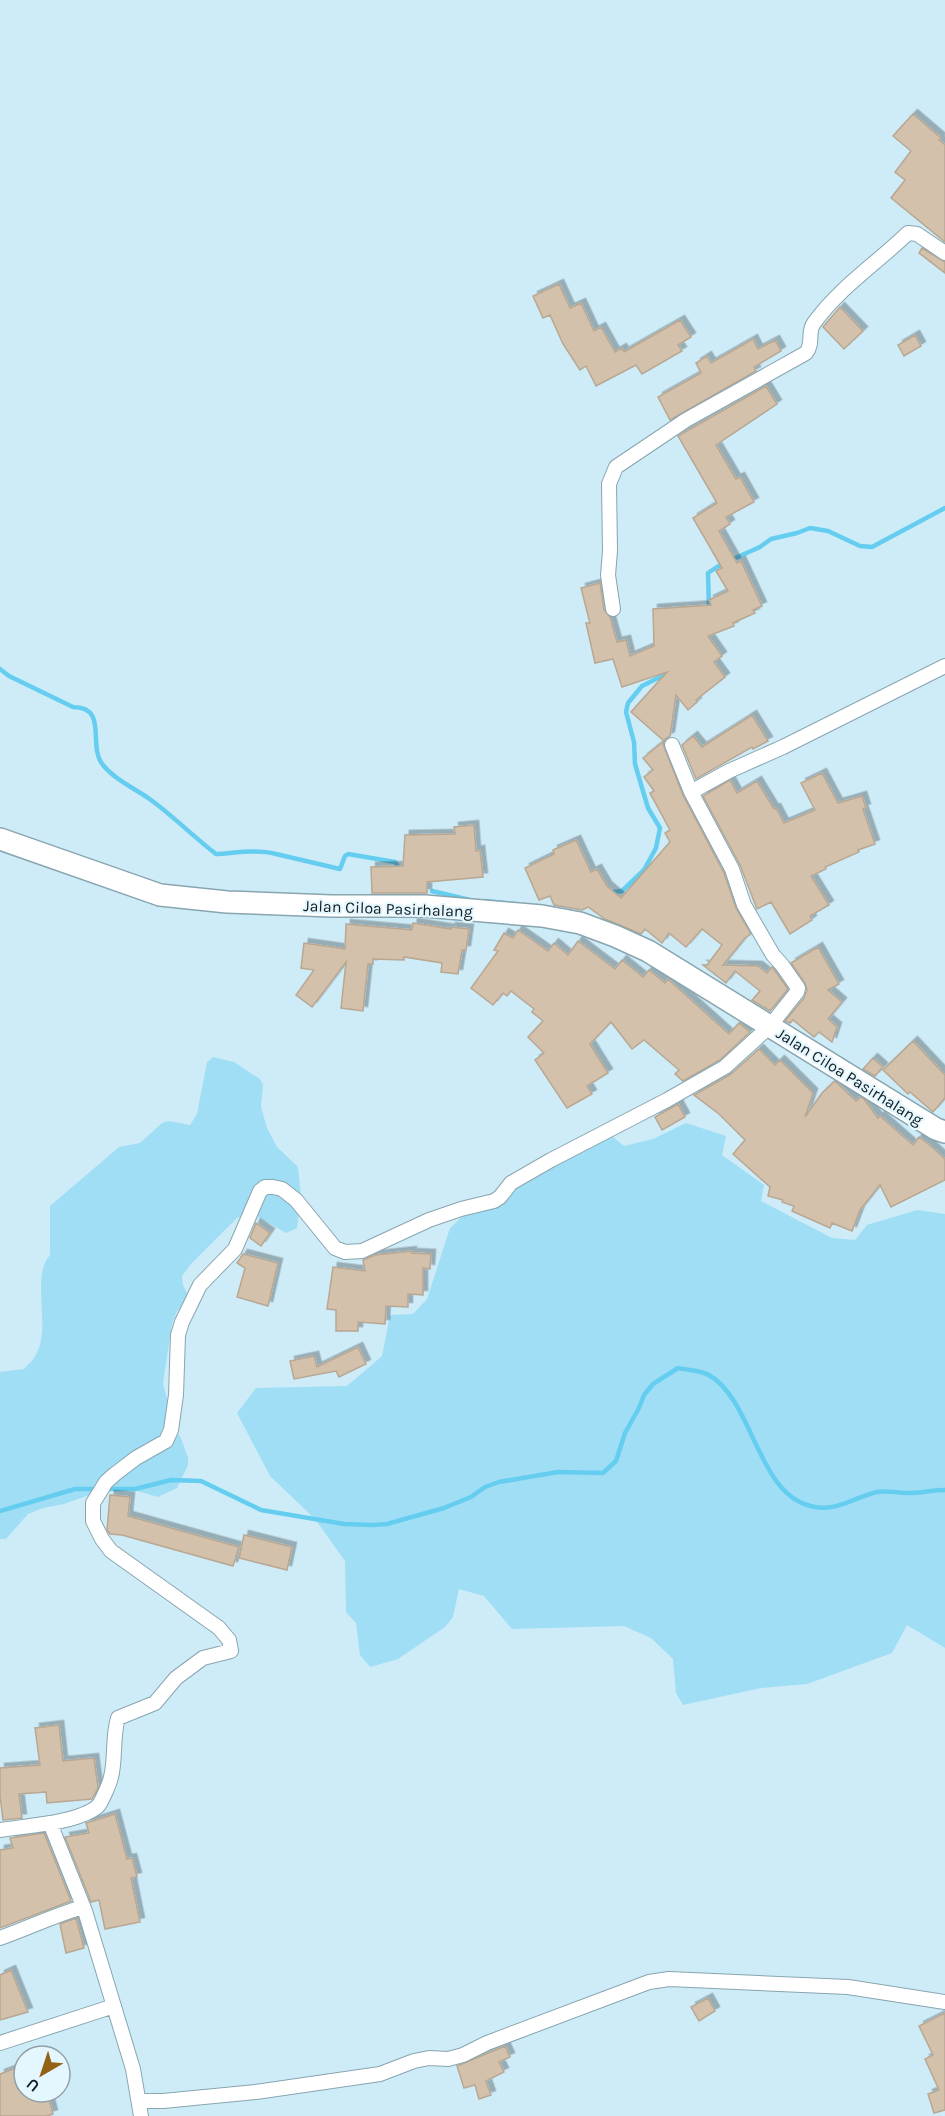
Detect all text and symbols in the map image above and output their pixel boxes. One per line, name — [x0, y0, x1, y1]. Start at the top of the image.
street label: Jalan Ciloa Pasirhalang — [303, 896, 473, 921]
street label: Jalan Ciloa Pasirhalang — [773, 1023, 927, 1129]
north arrow — [12, 2044, 72, 2104]
text: U — [23, 2074, 43, 2096]

